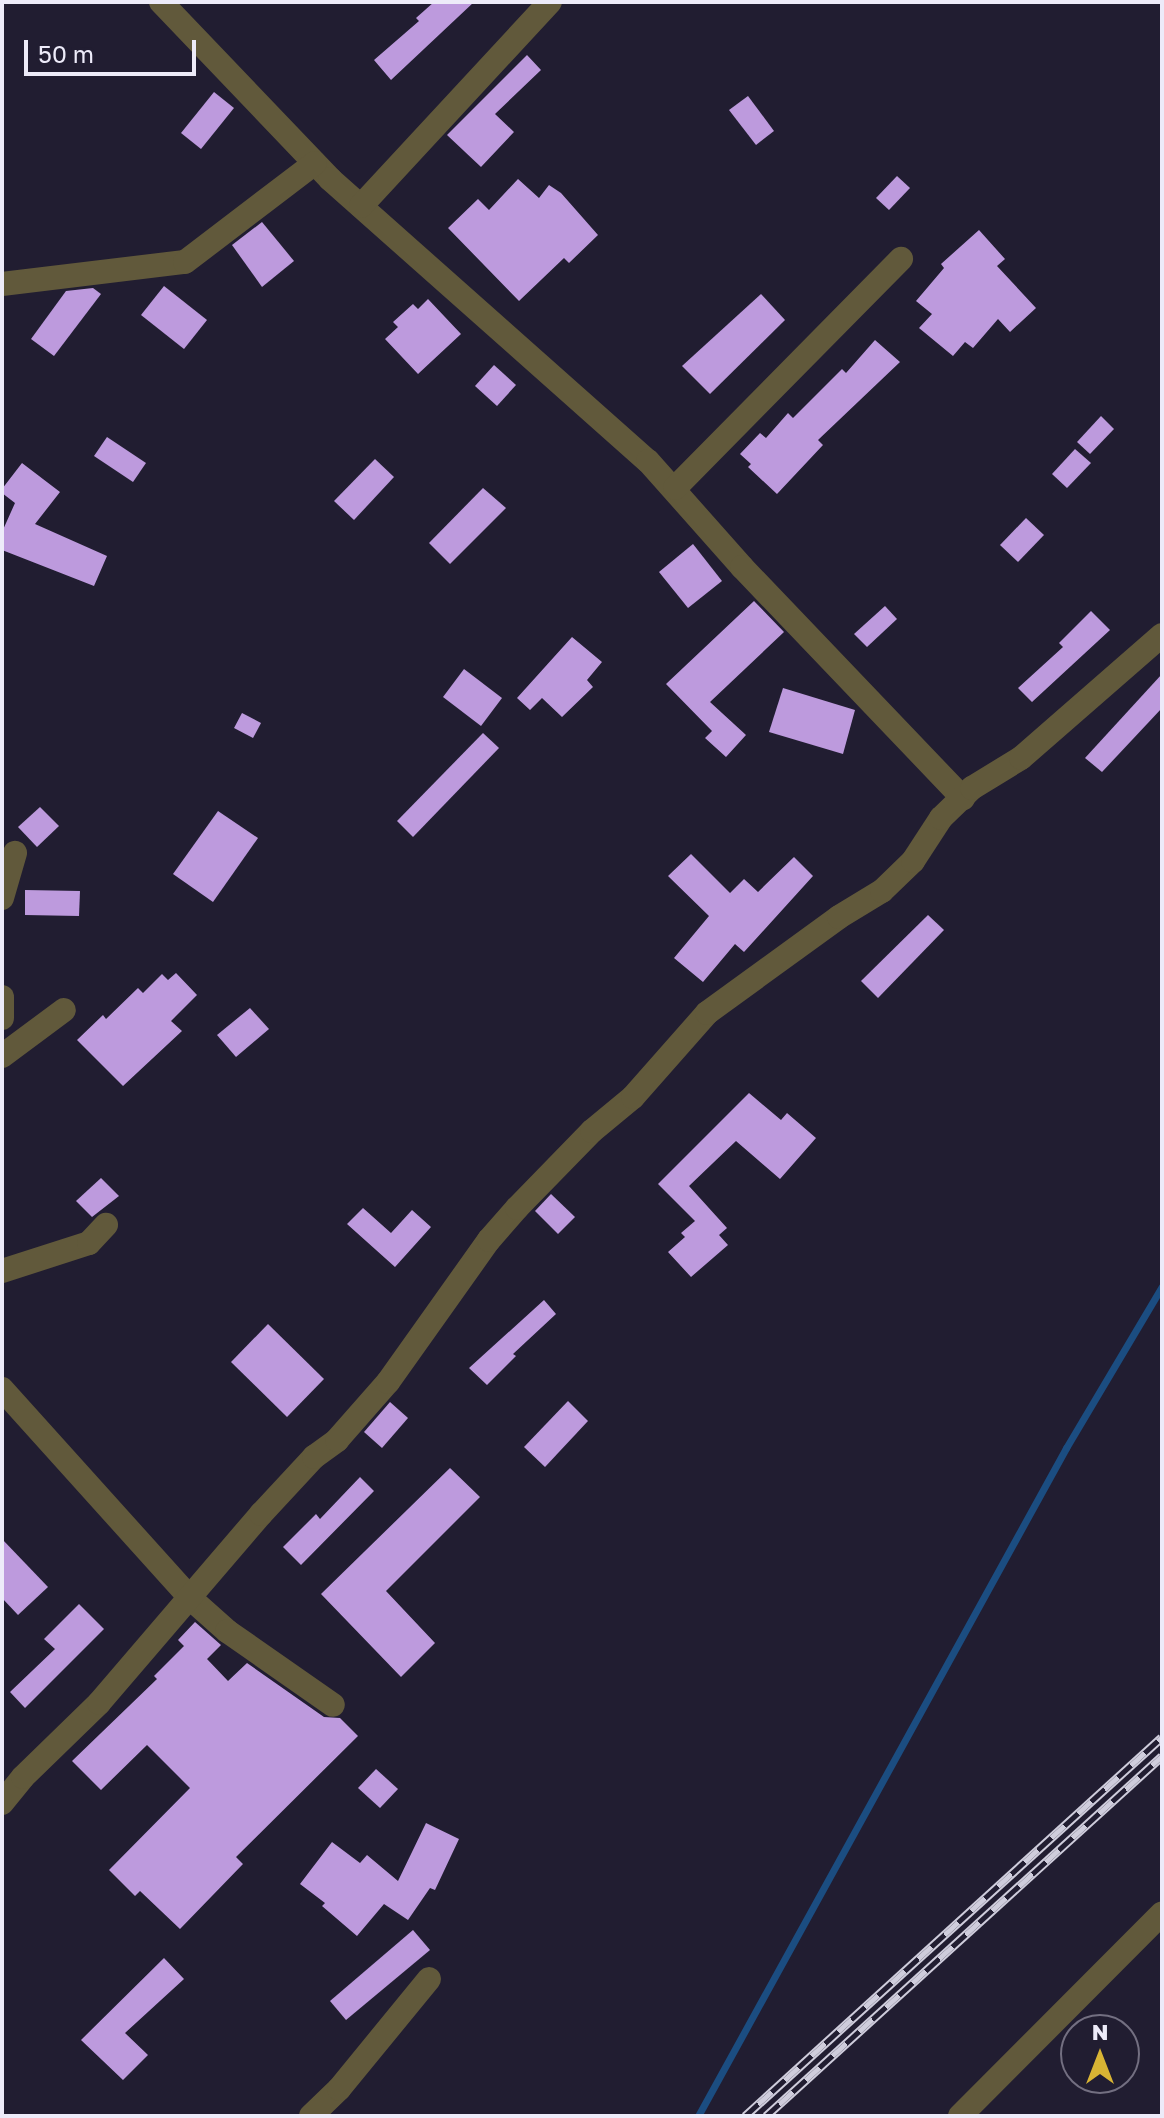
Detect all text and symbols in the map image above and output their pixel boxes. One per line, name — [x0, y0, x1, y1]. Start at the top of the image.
scale bar — [28, 24, 200, 74]
text: 50 m — [38, 39, 94, 68]
north arrow — [1060, 2014, 1140, 2094]
text: N — [1092, 2018, 1108, 2045]

